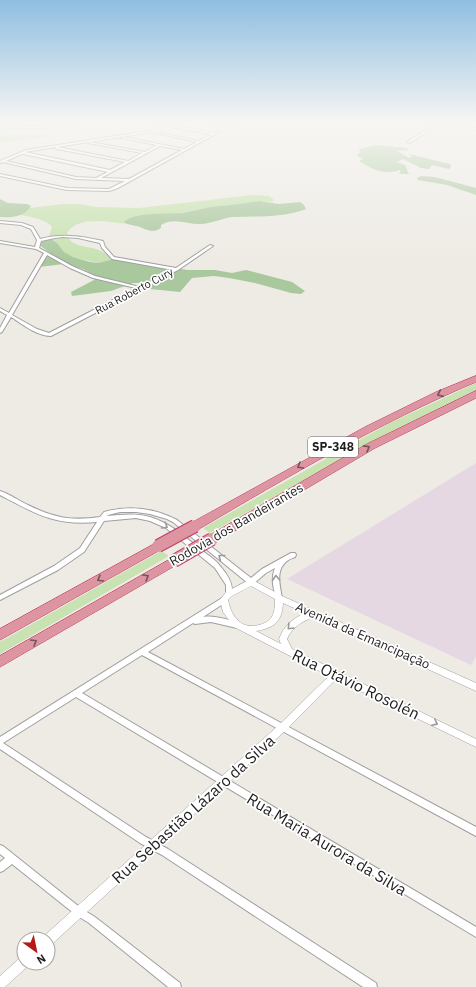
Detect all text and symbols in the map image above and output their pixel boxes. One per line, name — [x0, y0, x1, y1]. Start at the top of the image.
street label: Rua Roberto Cury — [92, 264, 176, 318]
one-way arrow — [437, 389, 445, 397]
road number: SP-348 — [308, 437, 358, 457]
one-way arrow — [363, 446, 370, 453]
one-way arrow — [297, 462, 304, 469]
street label: Rodovia dos Bandeirantes — [166, 479, 306, 570]
one-way arrow — [161, 522, 168, 529]
one-way arrow — [218, 555, 225, 562]
one-way arrow — [97, 574, 104, 581]
one-way arrow — [142, 574, 149, 581]
one-way arrow — [272, 575, 280, 581]
street label: Avenida da Emancipação — [293, 598, 433, 673]
one-way arrow — [287, 623, 295, 630]
one-way arrow — [30, 640, 37, 647]
street label: Rua Otávio Rosolén — [289, 644, 423, 724]
one-way arrow — [431, 718, 438, 726]
street label: Rua Sebastião Lázaro da Silva — [107, 730, 279, 888]
street label: Rua Maria Aurora da Silva — [243, 788, 411, 900]
north arrow — [16, 931, 56, 971]
text: N — [34, 951, 49, 967]

